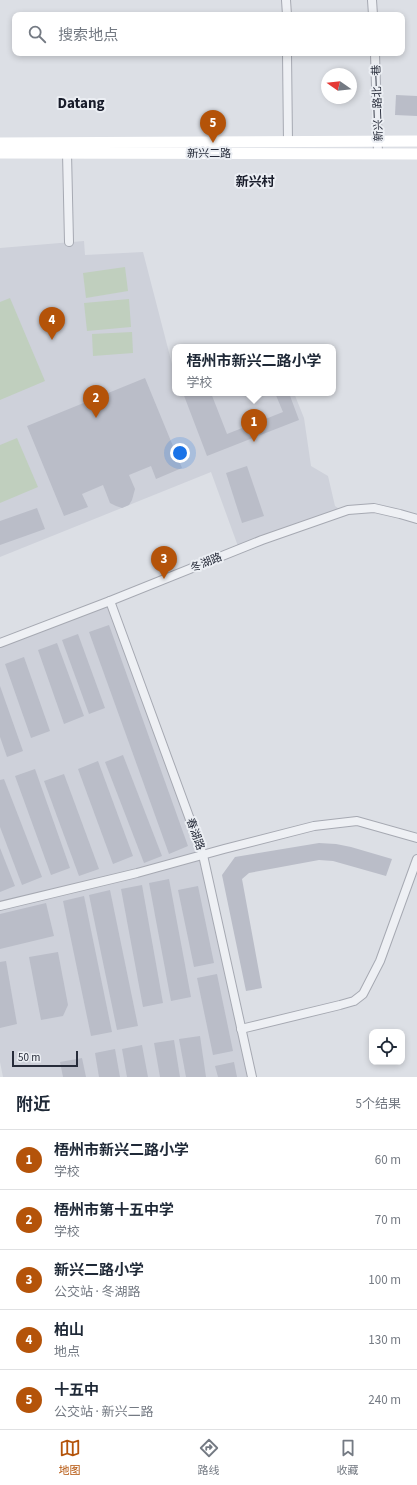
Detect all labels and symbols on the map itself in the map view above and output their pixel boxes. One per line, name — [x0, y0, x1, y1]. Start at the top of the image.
street label: 新兴二路北一巷 — [369, 64, 386, 142]
north arrow — [321, 68, 357, 104]
district label: Datang — [57, 93, 105, 114]
pin: 5 — [200, 110, 226, 143]
street label: 新兴二路 — [187, 146, 231, 161]
district label: 新兴村 — [235, 173, 275, 191]
pin: 4 — [39, 307, 65, 340]
pin: 2 — [83, 385, 109, 418]
pin: 1 — [241, 409, 267, 442]
your location — [170, 443, 190, 463]
pin: 3 — [151, 546, 177, 579]
street label: 冬湖路 — [188, 549, 224, 576]
street label: 春湖路 — [183, 816, 208, 852]
scale bar — [12, 1049, 78, 1068]

